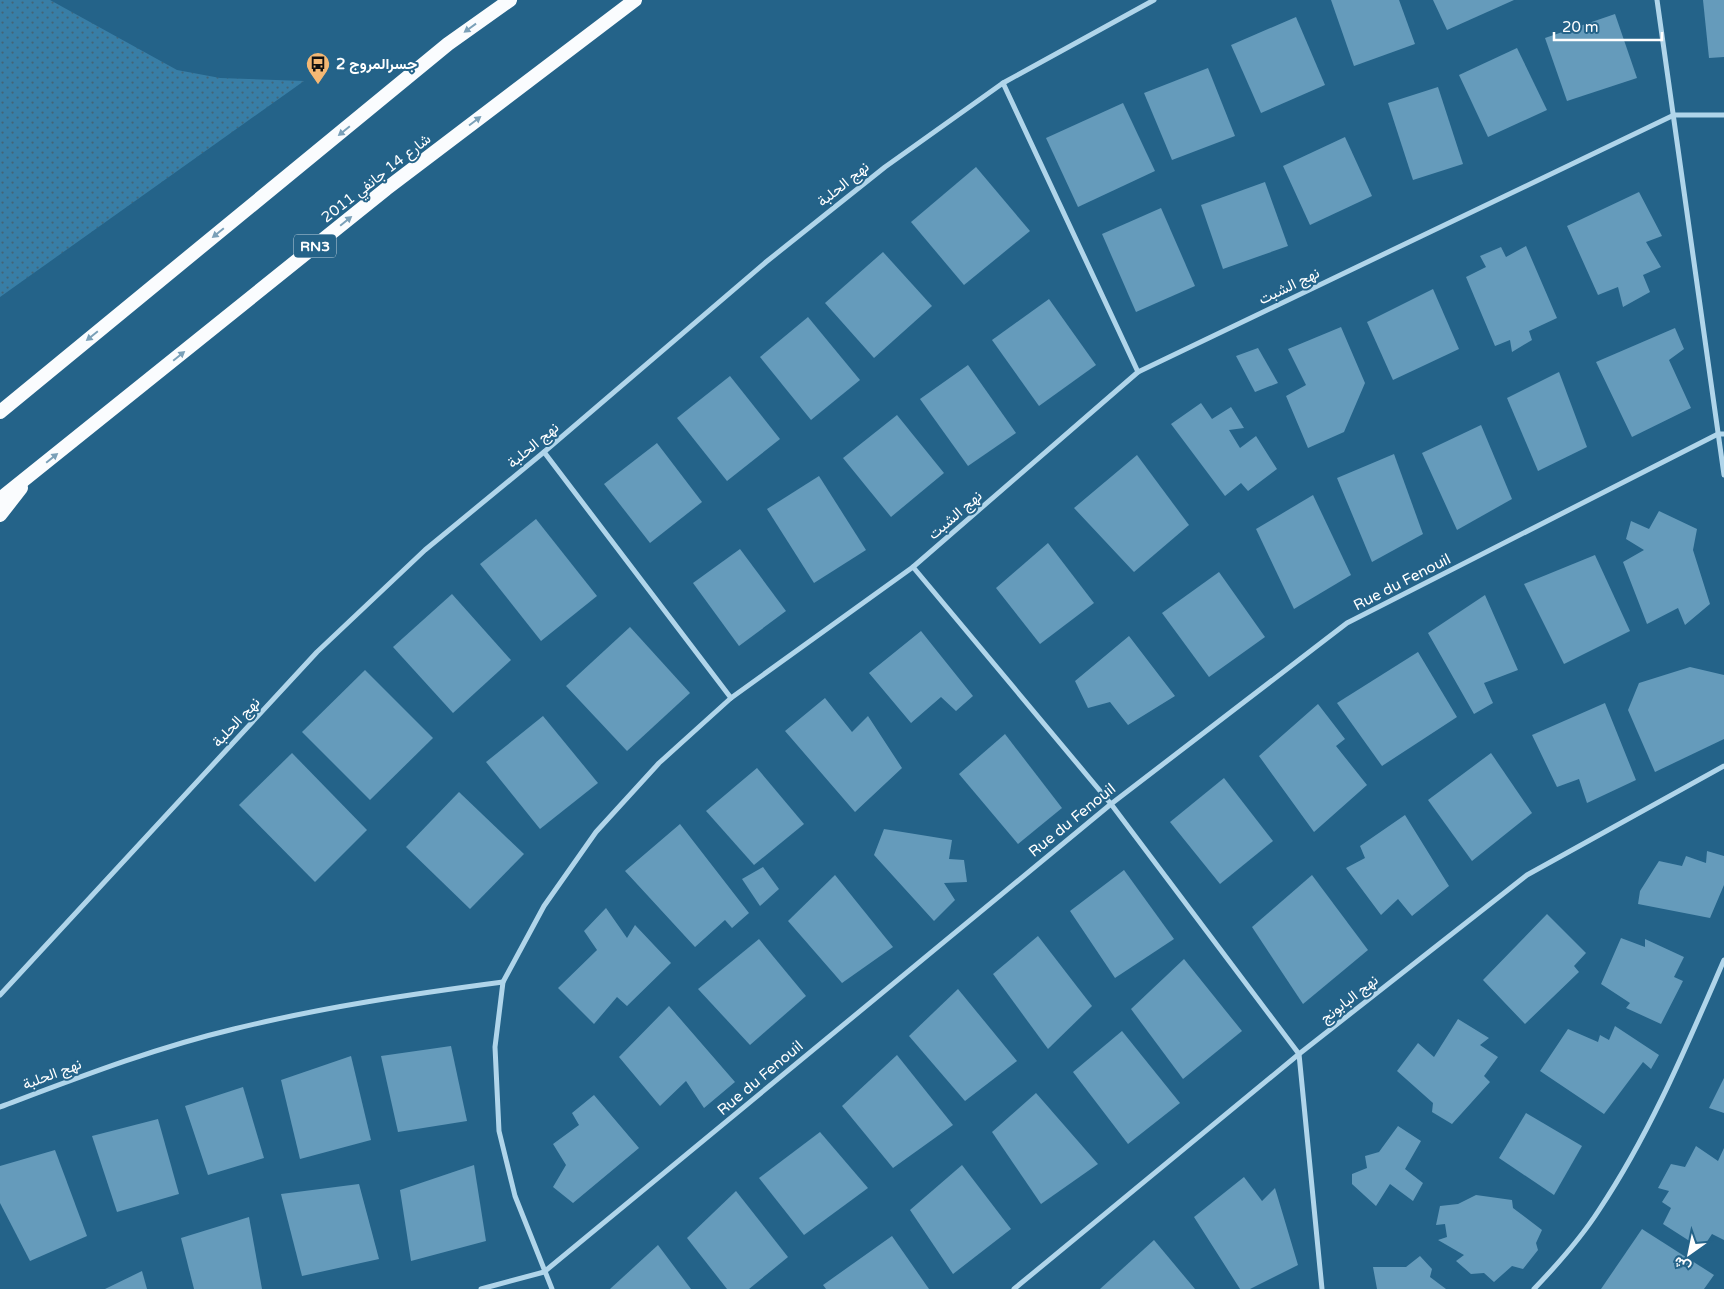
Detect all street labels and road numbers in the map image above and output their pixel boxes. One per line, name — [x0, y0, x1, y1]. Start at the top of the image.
street label: شارع 14 جانفي 2011 — [318, 130, 437, 229]
street label: نهج الحلبة — [813, 158, 874, 212]
road number: RN3 — [294, 235, 336, 258]
street label: نهج الشبت — [1256, 264, 1323, 310]
street label: نهج الحلبة — [504, 418, 564, 473]
street label: نهج الشبت — [924, 487, 987, 545]
street label: Rue du Fenouil — [1350, 550, 1454, 614]
street label: نهج الحلبة — [208, 693, 265, 752]
street label: Rue du Fenouil — [1025, 779, 1119, 861]
street label: نهج البابونج — [1316, 971, 1383, 1029]
street label: Rue du Fenouil — [713, 1037, 807, 1119]
street label: نهج الحلبة — [20, 1055, 85, 1095]

